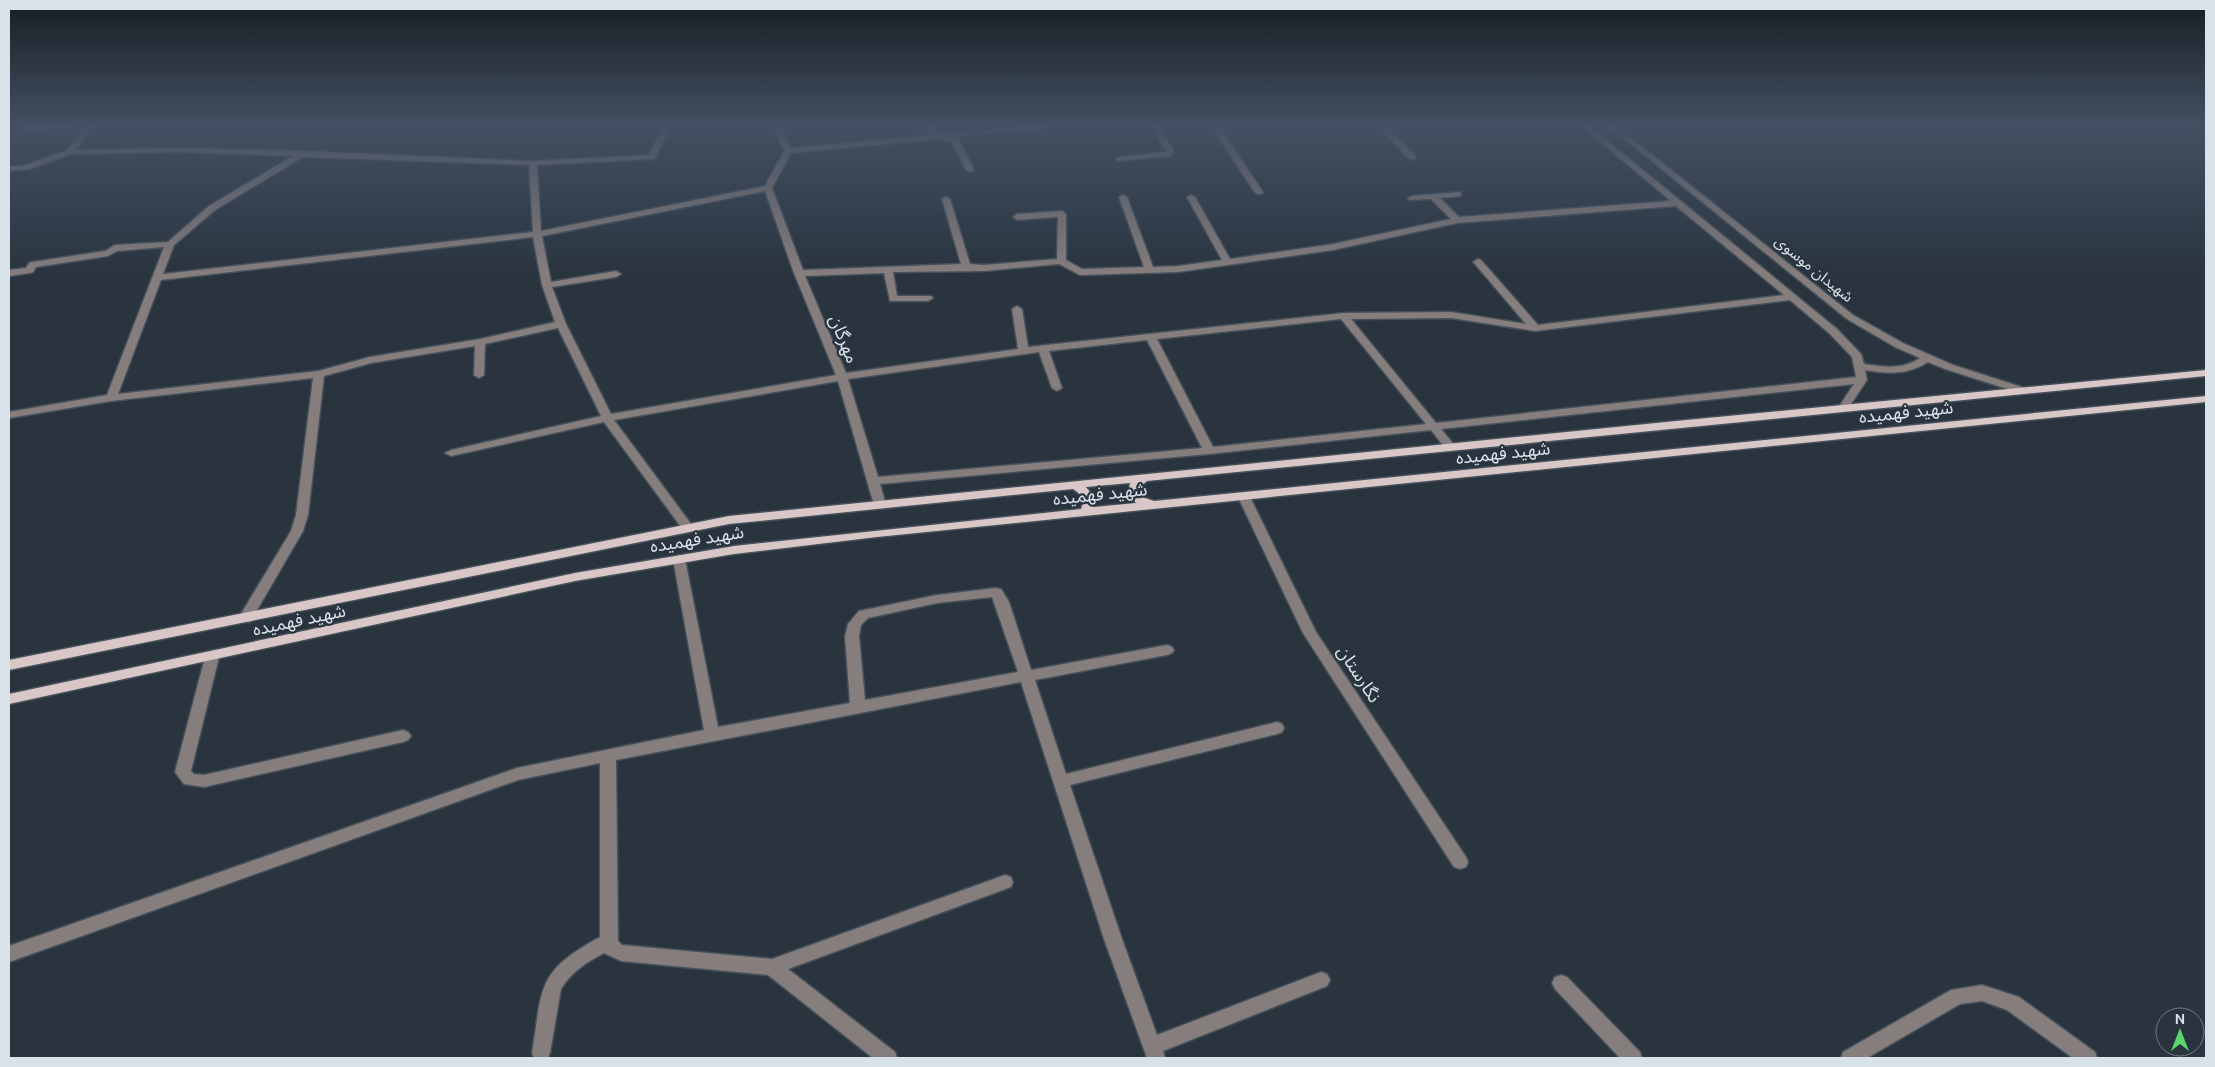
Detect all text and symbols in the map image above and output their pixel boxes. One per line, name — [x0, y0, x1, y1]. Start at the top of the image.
street label: شهیدان موسوی — [1771, 232, 1857, 306]
street label: مهرگان — [824, 312, 864, 366]
street label: شهید فهمیده — [1858, 396, 1954, 427]
street label: شهید فهمیده — [1455, 437, 1551, 468]
street label: شهید فهمیده — [1052, 478, 1148, 509]
street label: شهید فهمیده — [648, 521, 745, 556]
street label: شهید فهمیده — [250, 599, 347, 640]
street label: نگارستان — [1332, 641, 1386, 707]
north arrow — [2155, 1007, 2205, 1057]
text: N — [2175, 1011, 2185, 1027]

